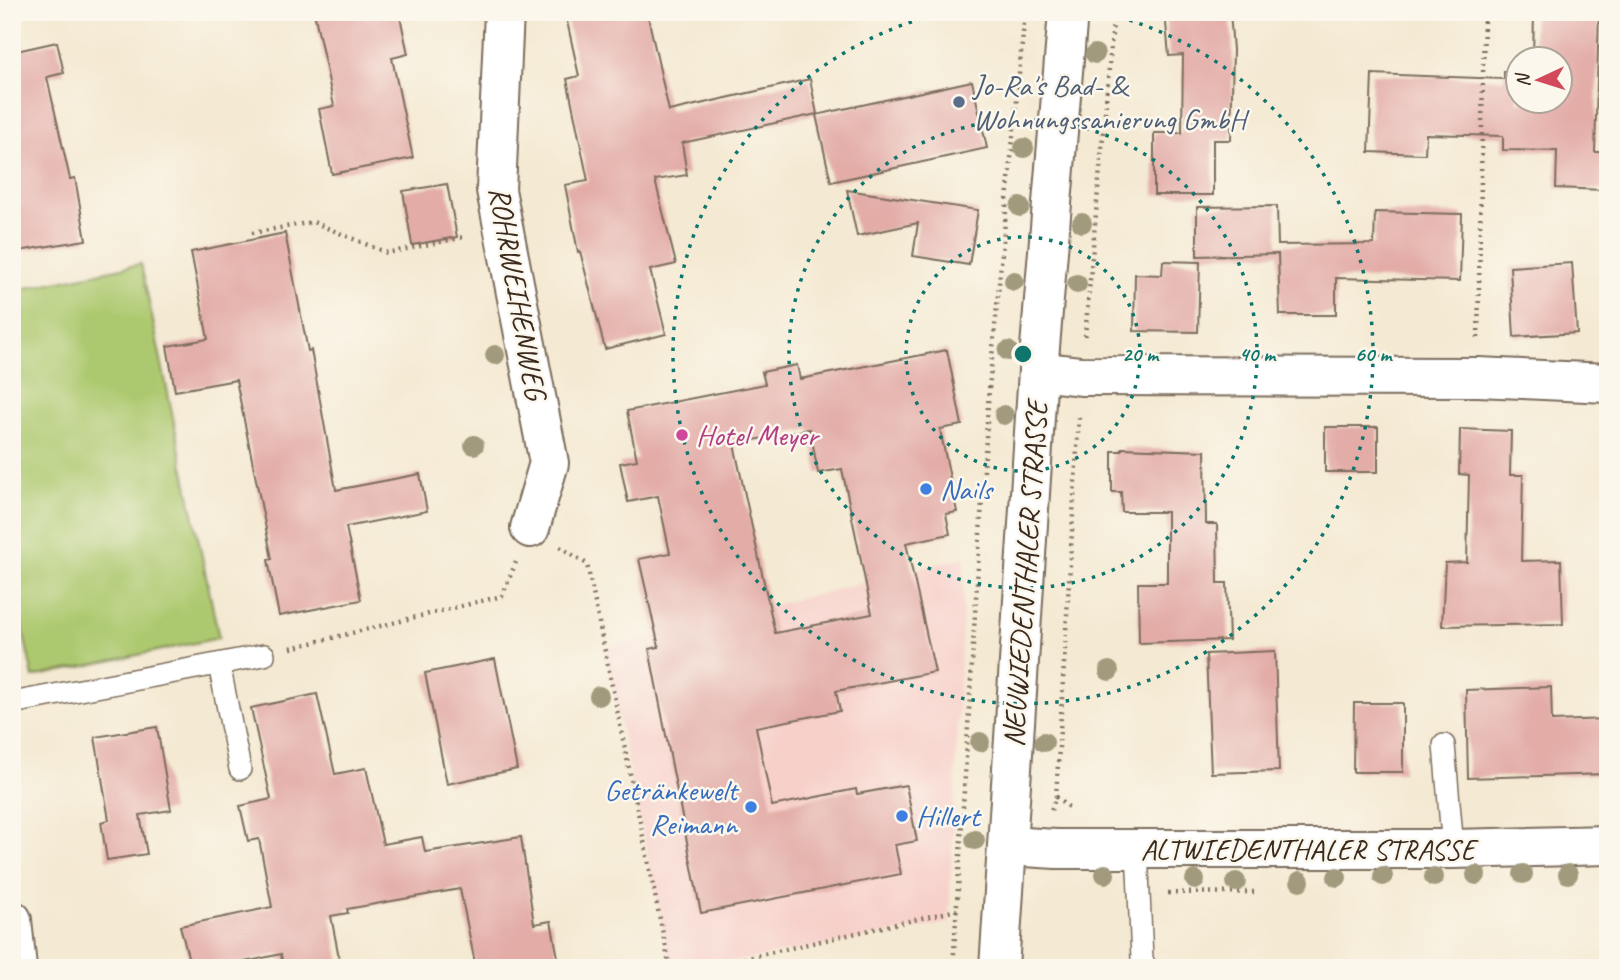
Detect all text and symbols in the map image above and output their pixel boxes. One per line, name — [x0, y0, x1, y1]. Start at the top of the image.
north arrow — [1504, 46, 1574, 116]
place label: Jo-Ra's Bad- & Wohnungssanierung GmbH — [971, 66, 1250, 138]
text: N — [1510, 71, 1535, 88]
marker: Jo-Ra's Bad- & Wohnungssanierung GmbH — [951, 94, 967, 110]
street label: ROHRWEIHENWEG — [481, 184, 556, 405]
text: 20 m — [1122, 341, 1160, 367]
text: 40 m — [1239, 341, 1277, 367]
text: 60 m — [1355, 341, 1393, 367]
centre of rings — [1011, 342, 1035, 366]
street label: NEUWIEDENTHALER STRASSE — [994, 396, 1056, 748]
place label: Hotel Meyer — [696, 416, 821, 454]
marker: Hotel Meyer — [674, 427, 690, 443]
place label: Nails — [940, 470, 995, 508]
marker: Nails — [918, 481, 934, 497]
place label: Getränkewelt Reimann — [604, 771, 740, 843]
place label: Hillert — [916, 797, 982, 835]
marker: Getränkewelt Reimann — [743, 799, 759, 815]
marker: Hillert — [894, 808, 910, 824]
street label: ALTWIEDENTHALER STRASSE — [1141, 830, 1479, 868]

